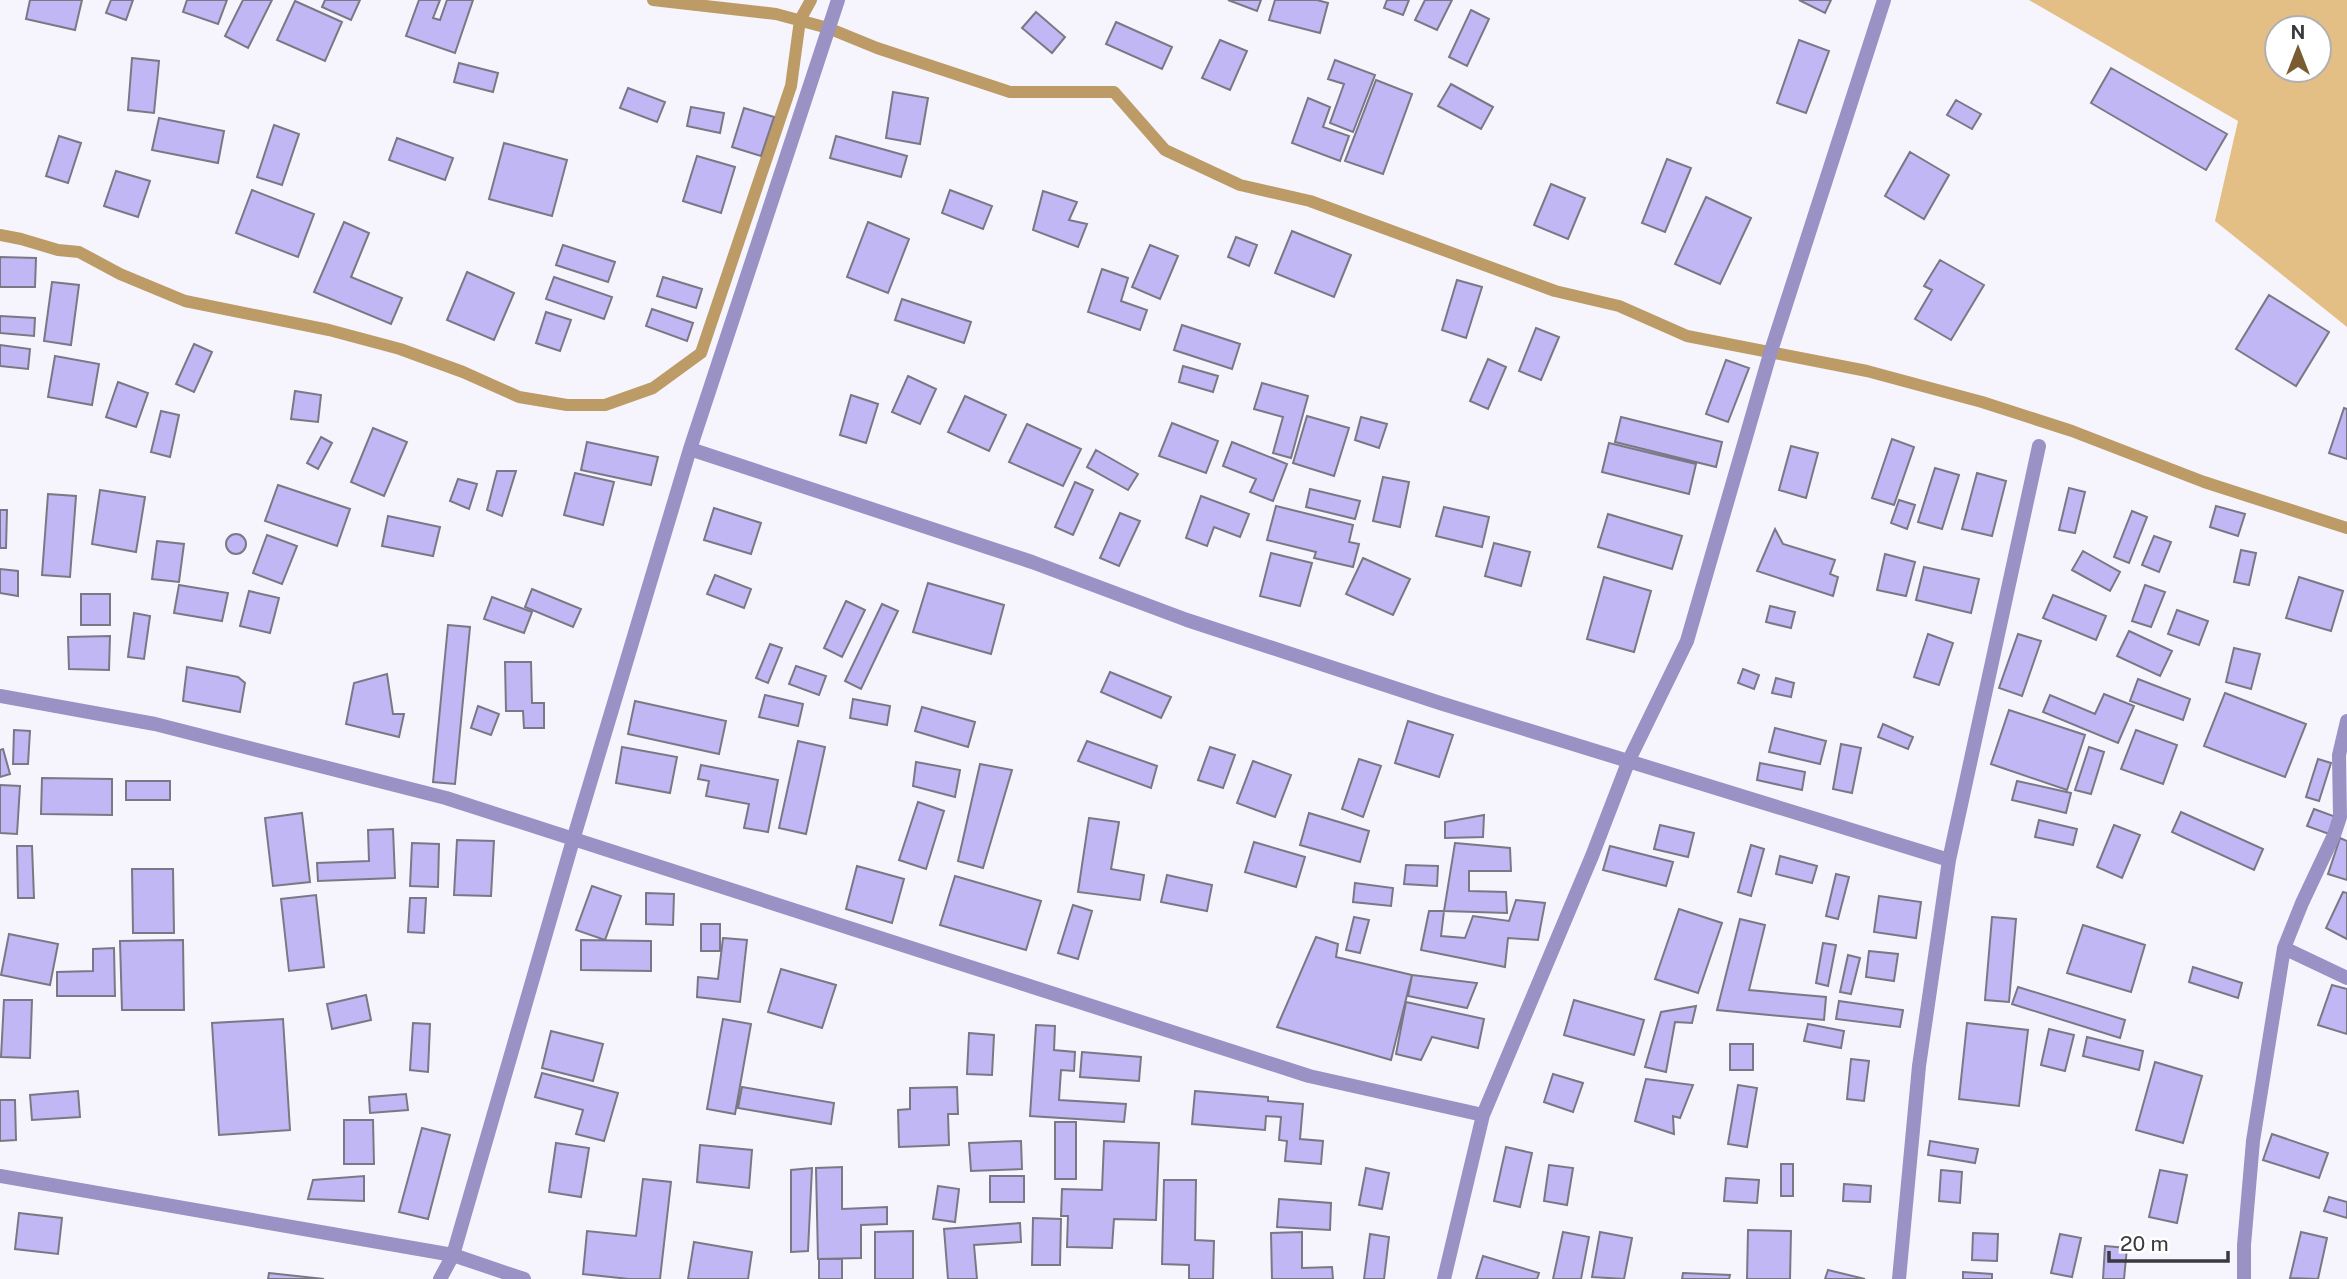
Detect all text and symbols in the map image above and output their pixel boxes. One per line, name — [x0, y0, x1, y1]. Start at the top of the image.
north arrow — [2263, 14, 2333, 84]
text: N — [2291, 21, 2305, 43]
scale bar — [2109, 1220, 2228, 1264]
text: 20 m — [2120, 1231, 2169, 1256]

